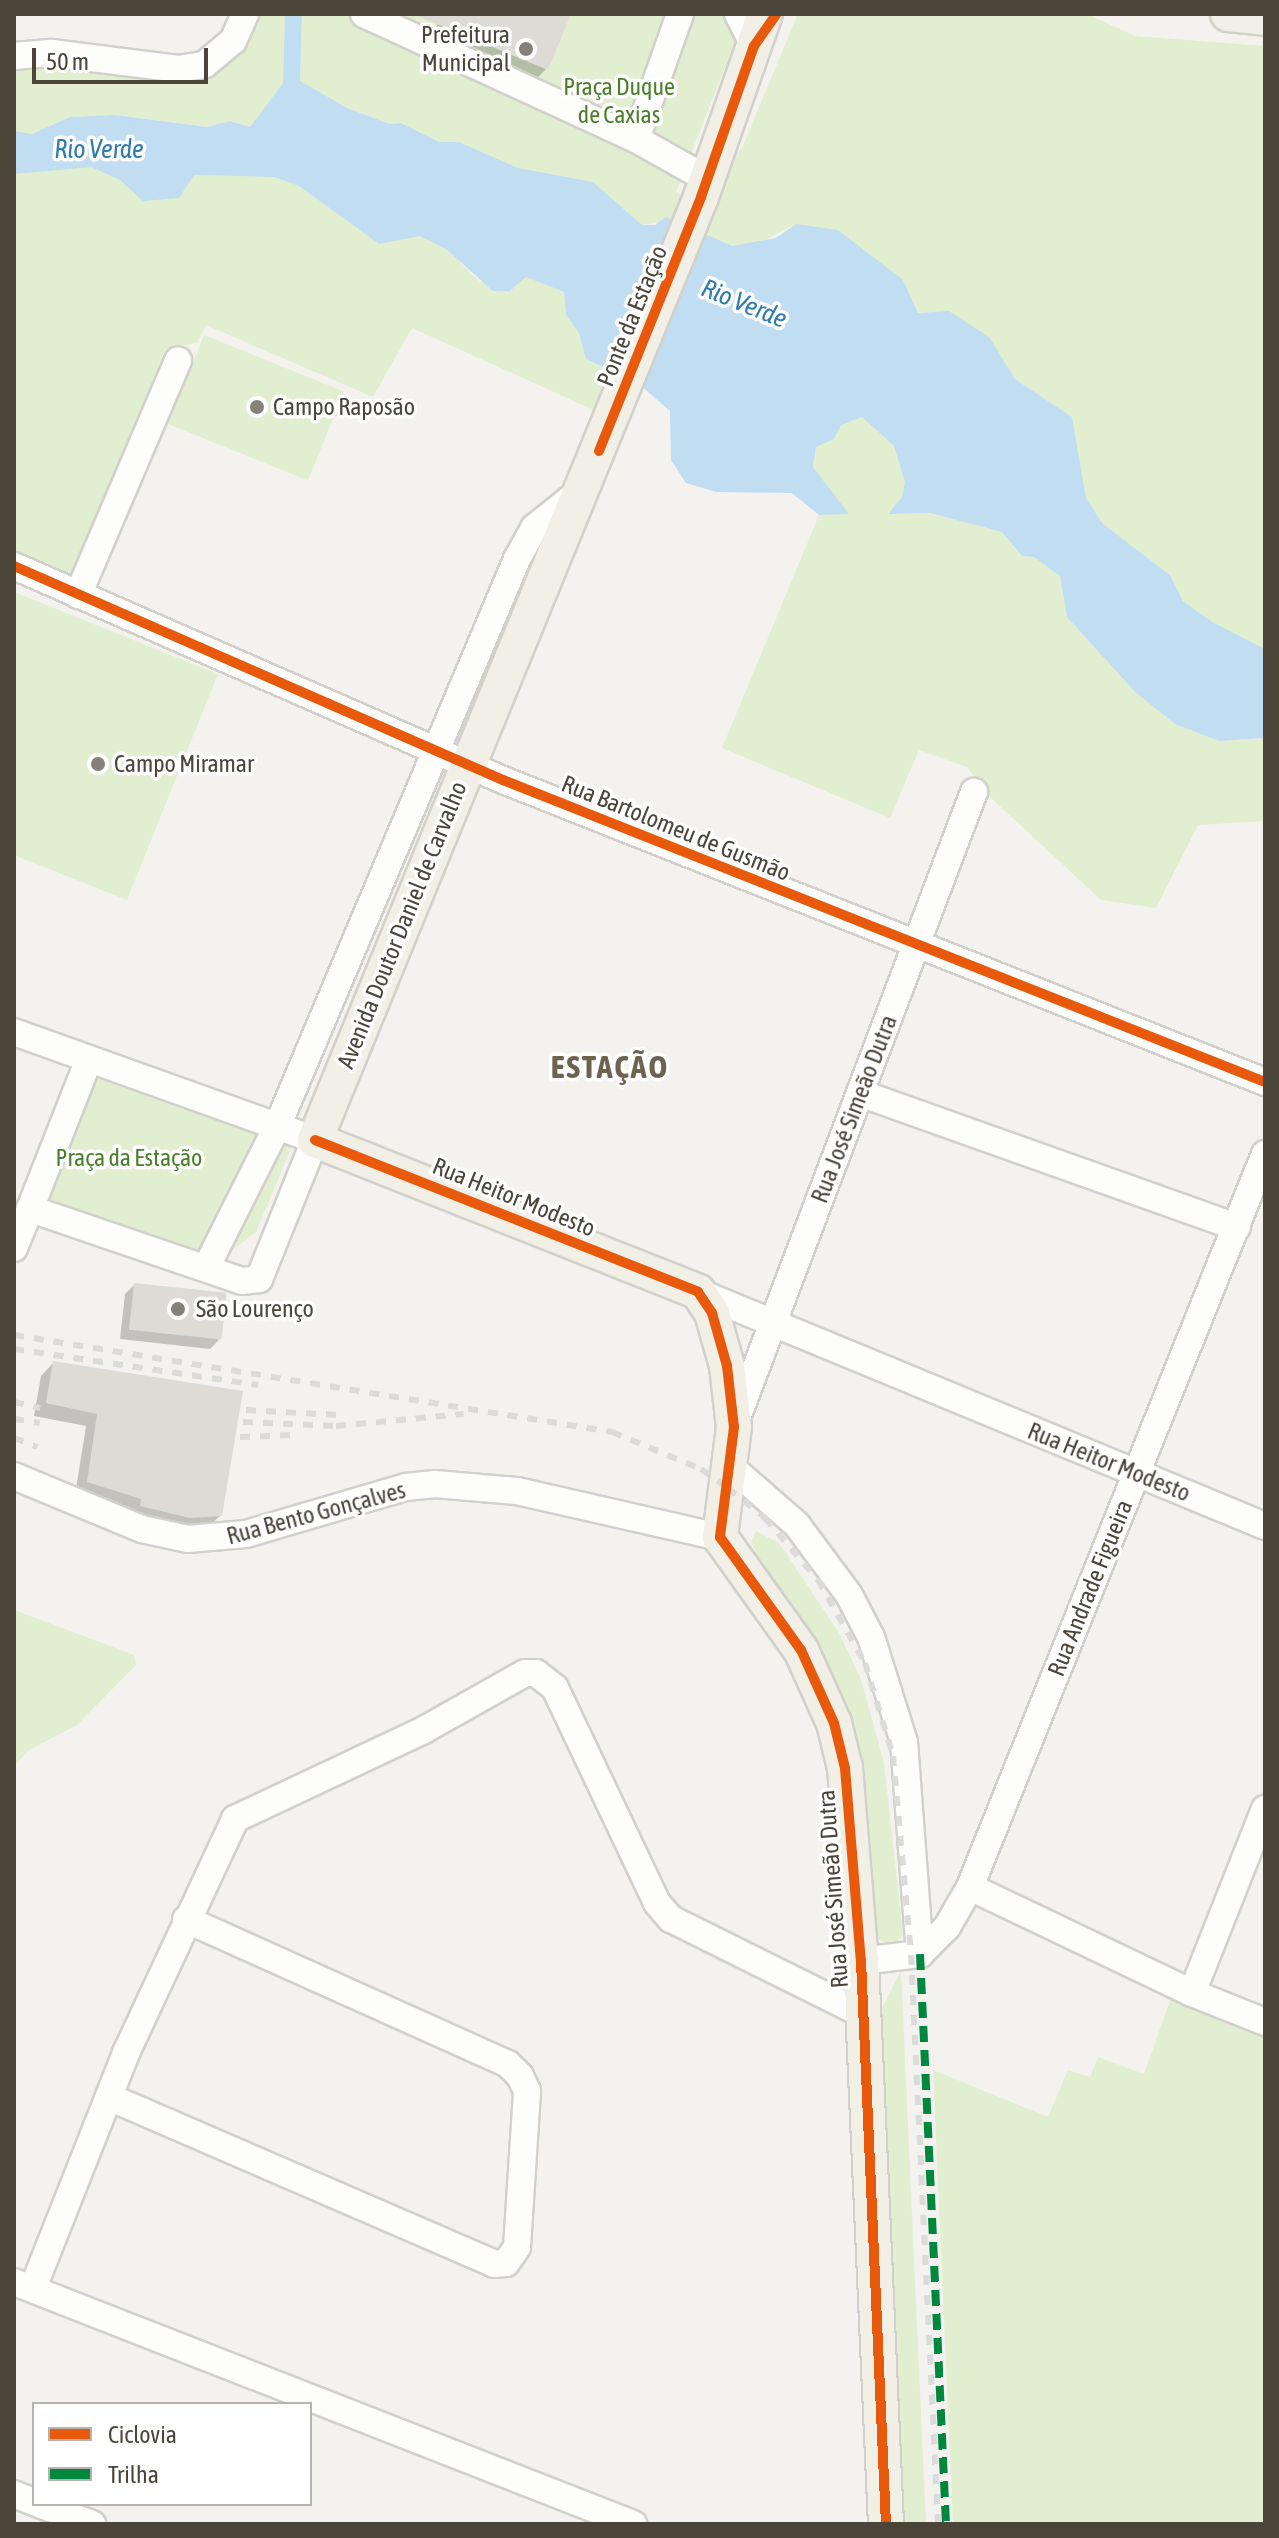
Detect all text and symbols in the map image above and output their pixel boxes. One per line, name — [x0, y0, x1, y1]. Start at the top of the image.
place label: Prefeitura Municipal — [421, 21, 510, 77]
scale bar — [36, 32, 212, 82]
marker: Prefeitura Municipal — [517, 40, 535, 58]
text: 50 m — [46, 48, 89, 75]
park label: Praça Duque de Caxias — [563, 73, 675, 129]
water label: Rio Verde — [54, 134, 144, 166]
street label: Ponte da Estação — [591, 241, 673, 391]
water label: Rio Verde — [697, 273, 791, 335]
place label: Campo Raposão — [273, 393, 415, 421]
marker: Campo Raposão — [248, 398, 266, 416]
place label: Campo Miramar — [114, 750, 254, 778]
marker: Campo Miramar — [89, 755, 107, 773]
street label: Rua Bartolomeu de Gusmão — [558, 769, 794, 887]
street label: Avenida Doutor Daniel de Carvalho — [331, 777, 473, 1073]
street label: Rua José Simeão Dutra — [805, 1011, 903, 1207]
district label: ESTAÇÃO — [551, 1048, 669, 1086]
park label: Praça da Estação — [56, 1144, 202, 1172]
street label: Rua Heitor Modesto — [429, 1151, 599, 1243]
place label: São Lourenço — [196, 1295, 314, 1323]
marker: São Lourenço — [167, 1298, 189, 1320]
street label: Rua Heitor Modesto — [1024, 1416, 1194, 1508]
street label: Rua Bento Gonçalves — [223, 1475, 409, 1551]
street label: Rua Andrade Figueira — [1042, 1496, 1138, 1680]
street label: Rua José Simeão Dutra — [812, 1789, 854, 1989]
legend — [32, 2402, 312, 2506]
text: Ciclovia — [108, 2421, 177, 2448]
text: Trilha — [108, 2461, 159, 2488]

